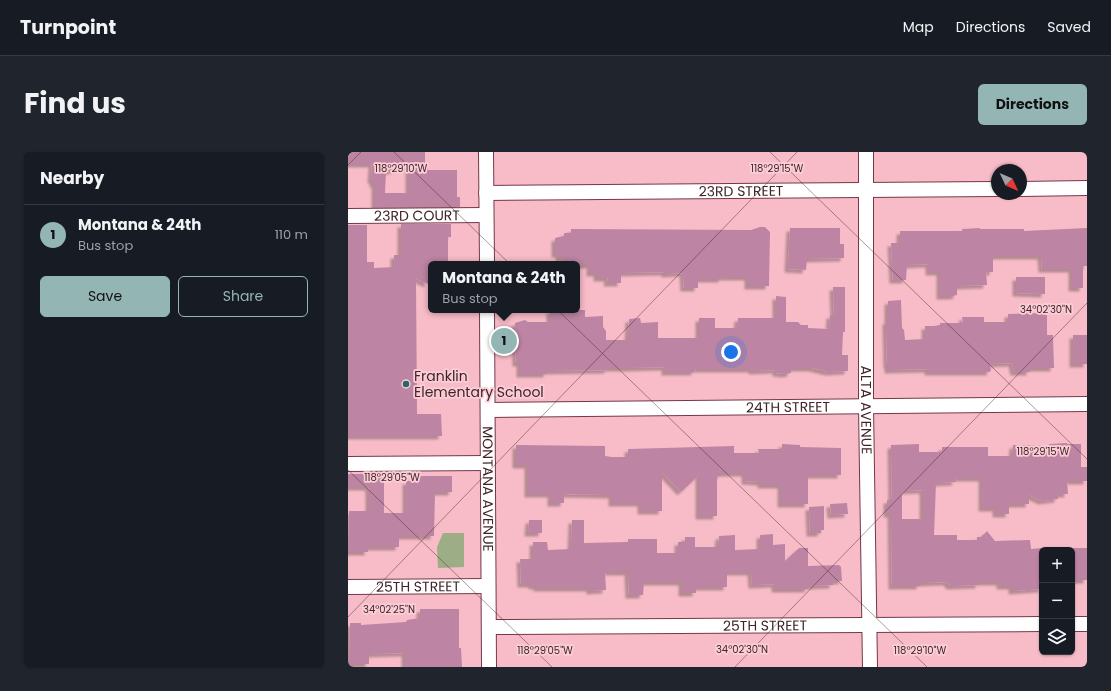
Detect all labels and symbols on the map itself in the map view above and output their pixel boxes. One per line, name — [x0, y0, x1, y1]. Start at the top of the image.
text: 118°29'10"W — [375, 161, 428, 176]
text: 118°29'15"W — [751, 161, 804, 176]
north arrow — [991, 164, 1027, 200]
street label: 23RD STREET — [699, 181, 784, 201]
street label: 23RD COURT — [374, 205, 460, 226]
text: 34°02'30"N — [1020, 302, 1072, 317]
pin: 1 — [491, 326, 517, 356]
your location — [721, 342, 741, 362]
place label: Franklin Elementary School — [414, 366, 544, 402]
street label: ALTA AVENUE — [856, 366, 877, 455]
marker: Franklin Elementary School — [401, 379, 411, 389]
street label: 24TH STREET — [746, 397, 831, 417]
street label: MONTANA AVENUE — [478, 426, 498, 552]
text: 118°29'15"W — [1017, 444, 1070, 459]
text: 118°29'05"W — [364, 470, 420, 485]
street label: 25TH STREET — [376, 576, 461, 597]
text: 34°02'25"N — [363, 602, 415, 617]
street label: 25TH STREET — [723, 615, 808, 636]
text: 34°02'30"N — [716, 642, 768, 657]
text: 118°29'05"W — [517, 643, 573, 658]
text: 118°29'10"W — [894, 643, 947, 658]

